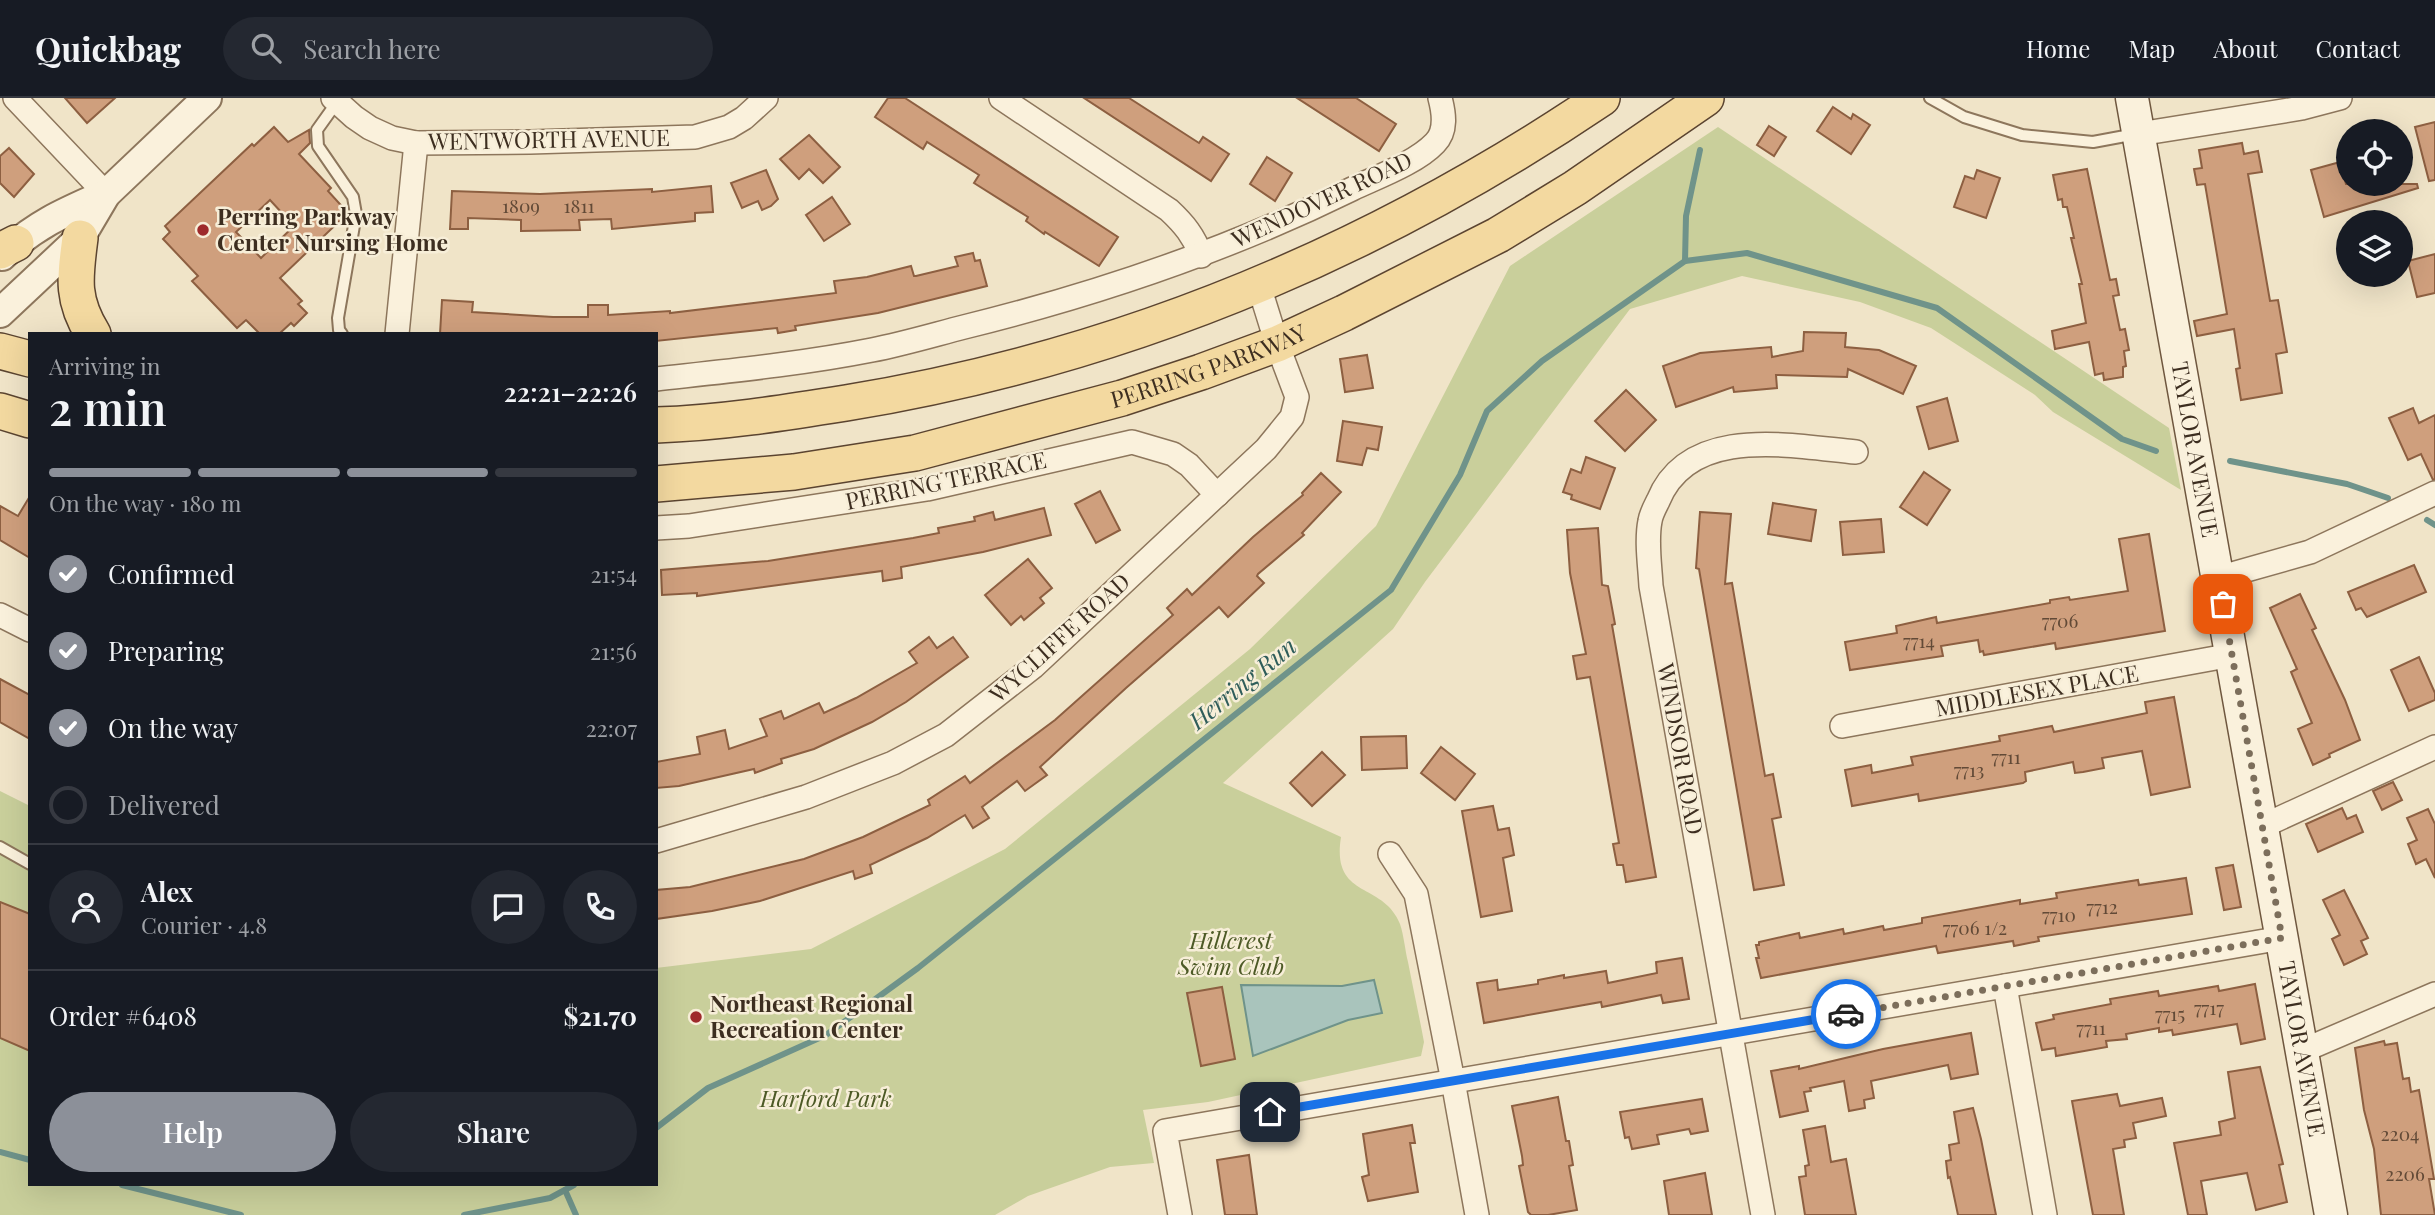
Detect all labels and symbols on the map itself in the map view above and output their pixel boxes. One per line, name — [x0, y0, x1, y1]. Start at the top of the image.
street label: WENTWORTH AVENUE — [427, 121, 670, 156]
street label: WENDOVER ROAD — [1225, 143, 1417, 254]
house number: 1809 — [502, 192, 540, 218]
house number: 1811 — [564, 192, 594, 218]
place label: Perring Parkway Center Nursing Home — [217, 200, 448, 257]
marker: Perring Parkway Center Nursing Home — [195, 222, 211, 238]
street label: PERRING PARKWAY — [1107, 316, 1311, 414]
street label: TAYLOR AVENUE — [2165, 359, 2227, 540]
street label: PERRING TERRACE — [842, 443, 1049, 516]
street label: WYCLIFFE ROAD — [981, 565, 1136, 709]
pin — [2193, 574, 2253, 634]
house number: 7706 — [2042, 607, 2079, 633]
house number: 7714 — [1903, 627, 1935, 653]
water label: Herring Run — [1180, 629, 1302, 736]
street label: MIDDLESEX PLACE — [1933, 656, 2141, 723]
street label: WINDSOR ROAD — [1651, 660, 1712, 837]
house number: 7711 — [1991, 743, 2021, 769]
house number: 7713 — [1954, 756, 1984, 782]
house number: 7712 — [2086, 893, 2118, 919]
house number: 7710 — [2042, 901, 2076, 927]
house number: 7706 1/2 — [1943, 914, 2007, 940]
park label: Hillcrest Swim Club — [1177, 924, 1284, 981]
street label: TAYLOR AVENUE — [2272, 958, 2334, 1139]
courier — [1811, 979, 1881, 1049]
place label: Northeast Regional Recreation Center — [710, 987, 913, 1044]
house number: 7717 — [2194, 994, 2224, 1020]
house number: 7715 — [2155, 1000, 2185, 1026]
marker: Northeast Regional Recreation Center — [688, 1009, 704, 1025]
house number: 7711 — [2076, 1014, 2106, 1040]
park label: Harford Park — [759, 1082, 892, 1113]
pin — [1240, 1082, 1300, 1142]
house number: 2204 — [2381, 1120, 2420, 1146]
house number: 2206 — [2385, 1160, 2425, 1186]

